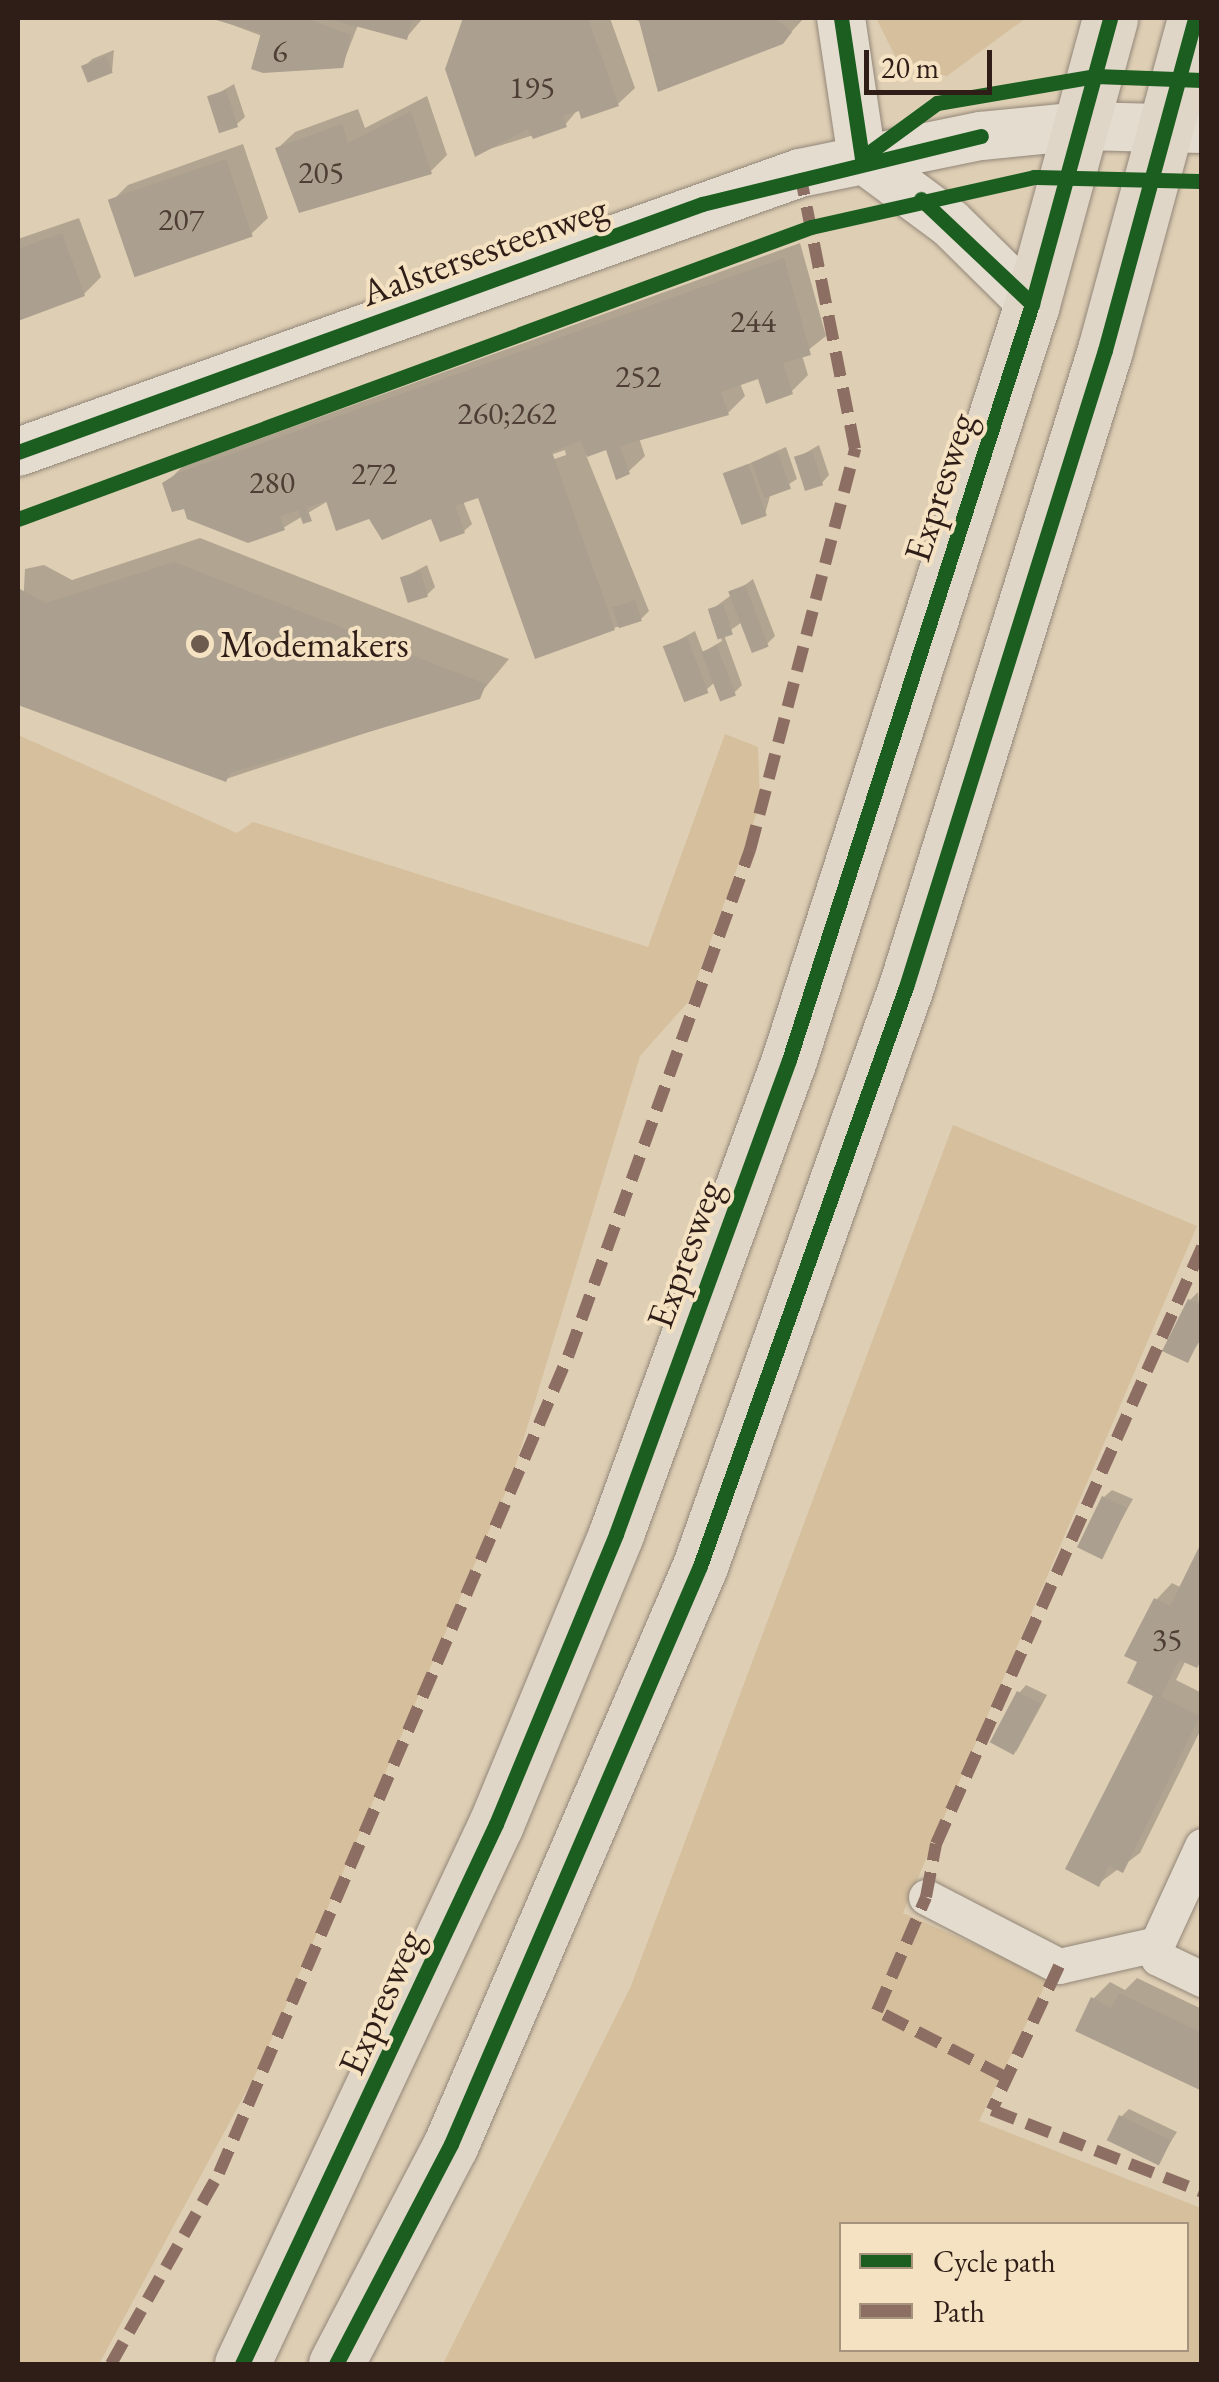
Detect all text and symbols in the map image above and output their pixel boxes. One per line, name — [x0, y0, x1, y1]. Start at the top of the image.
scale bar — [869, 30, 996, 92]
house number: 6 — [272, 32, 288, 70]
text: 20 m — [881, 48, 939, 87]
house number: 195 — [509, 68, 555, 106]
house number: 205 — [298, 153, 344, 191]
street label: Aalstersesteenweg — [355, 184, 613, 316]
house number: 207 — [158, 200, 204, 238]
house number: 244 — [730, 302, 776, 340]
house number: 252 — [615, 357, 661, 395]
house number: 260;262 — [457, 394, 557, 432]
street label: Expresweg — [894, 407, 984, 567]
house number: 272 — [351, 454, 397, 492]
house number: 280 — [249, 463, 295, 501]
place label: Modemakers — [220, 621, 409, 667]
marker: Modemakers — [189, 633, 211, 655]
street label: Expresweg — [636, 1174, 732, 1334]
house number: 35 — [1152, 1620, 1182, 1658]
street label: Expresweg — [328, 1923, 432, 2081]
legend — [839, 2222, 1189, 2352]
text: Cycle path — [933, 2242, 1056, 2281]
text: Path — [933, 2292, 985, 2331]

